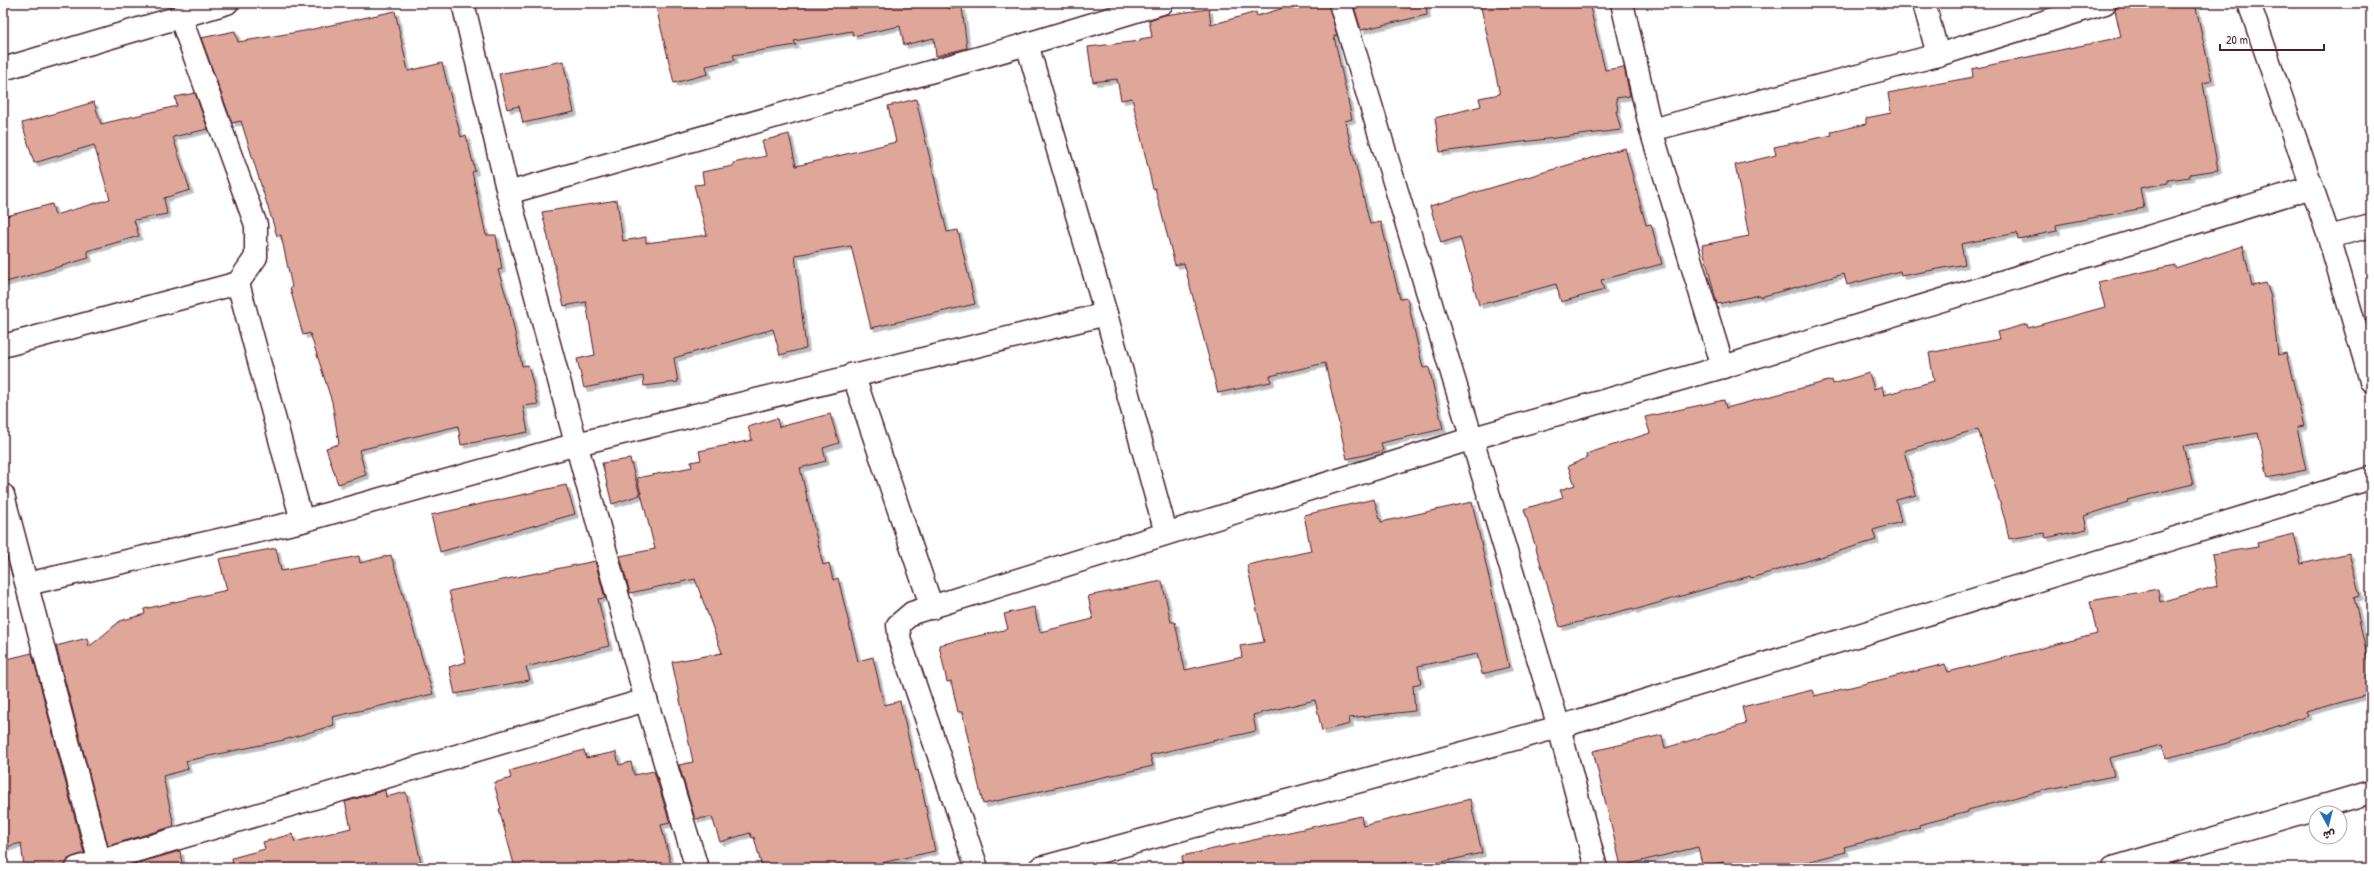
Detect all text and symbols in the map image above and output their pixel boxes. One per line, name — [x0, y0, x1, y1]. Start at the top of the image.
scale bar — [2220, 26, 2324, 52]
text: 20 m — [2226, 31, 2248, 48]
north arrow — [2308, 805, 2348, 845]
text: ش — [2322, 827, 2336, 843]

